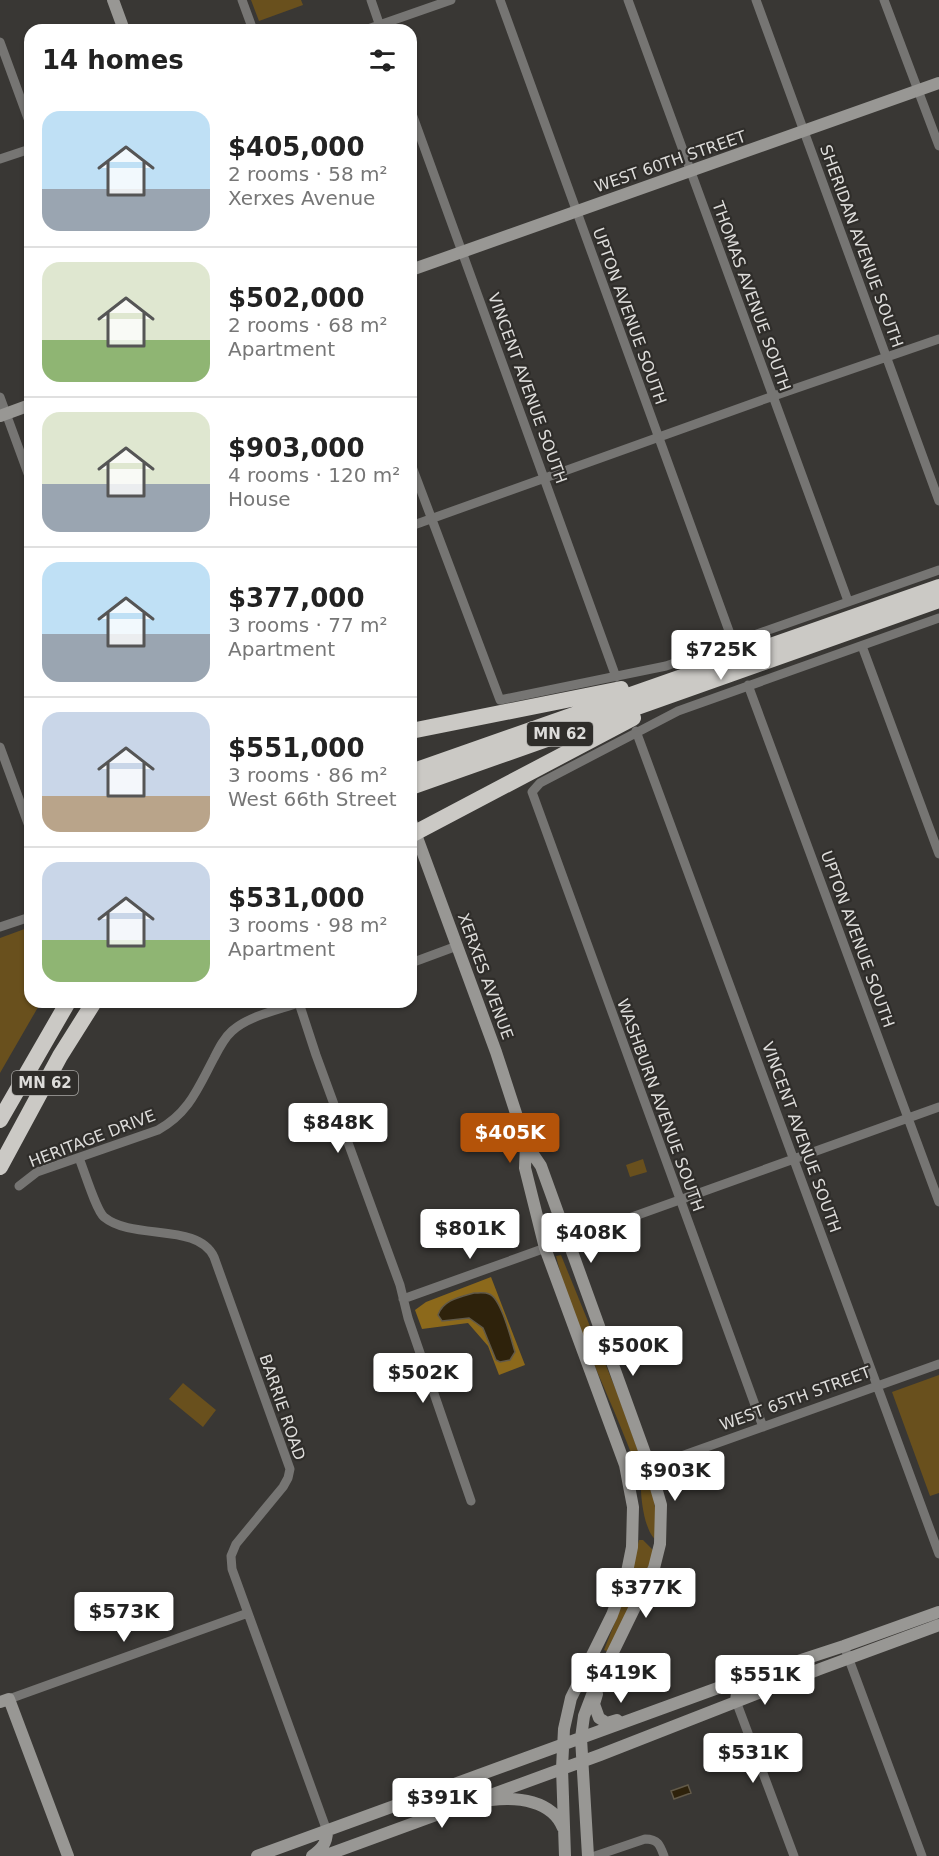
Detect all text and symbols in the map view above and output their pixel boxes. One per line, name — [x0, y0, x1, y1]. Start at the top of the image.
icon: filters — [366, 44, 399, 77]
text: 14 homes — [42, 45, 184, 75]
street label: WEST 60TH STREET — [592, 126, 749, 196]
text: $405,000 — [228, 132, 365, 162]
icon: home — [90, 135, 162, 207]
street label: SHERIDAN AVENUE SOUTH — [816, 142, 907, 350]
text: 2 rooms · 58 m² — [228, 162, 388, 186]
text: Xerxes Avenue — [228, 186, 375, 210]
street label: THOMAS AVENUE SOUTH — [708, 198, 795, 394]
street label: UPTON AVENUE SOUTH — [589, 225, 670, 407]
text: $502,000 — [228, 283, 365, 313]
icon: home — [90, 286, 162, 358]
street label: VINCENT AVENUE SOUTH — [484, 290, 571, 486]
text: 2 rooms · 68 m² — [228, 313, 388, 337]
text: Apartment — [228, 337, 335, 361]
text: $903,000 — [228, 433, 365, 463]
icon: home — [90, 436, 162, 508]
text: 4 rooms · 120 m² — [228, 463, 400, 487]
text: House — [228, 487, 291, 511]
text: $377,000 — [228, 583, 365, 613]
icon: home — [90, 586, 162, 658]
text: 3 rooms · 77 m² — [228, 613, 388, 637]
pin: $725K — [679, 630, 763, 681]
text: Apartment — [228, 637, 335, 661]
text: $725K — [685, 637, 757, 661]
road number: MN 62 — [527, 722, 593, 746]
text: $551,000 — [228, 733, 365, 763]
icon: home — [90, 736, 162, 808]
text: 3 rooms · 86 m² — [228, 763, 388, 787]
text: West 66th Street — [228, 787, 397, 811]
street label: UPTON AVENUE SOUTH — [817, 848, 898, 1030]
text: $531,000 — [228, 883, 365, 913]
icon: home — [90, 886, 162, 958]
street label: XERXES AVENUE — [454, 910, 517, 1042]
text: 3 rooms · 98 m² — [228, 913, 388, 937]
text: Apartment — [228, 937, 335, 961]
street label: WASHBURN AVENUE SOUTH — [613, 996, 708, 1214]
street label: VINCENT AVENUE SOUTH — [758, 1039, 845, 1235]
road number: MN 62 — [12, 1071, 78, 1095]
pin: $848K — [296, 1103, 380, 1154]
street label: HERITAGE DRIVE — [26, 1106, 158, 1171]
text: $848K — [302, 1110, 374, 1134]
pin: $405K — [468, 1113, 552, 1164]
text: $405K — [474, 1120, 546, 1144]
pin: $801K — [428, 1209, 512, 1260]
pin: $408K — [549, 1213, 633, 1264]
text: $801K — [434, 1216, 506, 1240]
text: $408K — [555, 1220, 627, 1244]
pin: $500K — [591, 1326, 675, 1377]
text: $500K — [597, 1333, 669, 1357]
street label: BARRIE ROAD — [256, 1352, 310, 1463]
pin: $502K — [381, 1353, 465, 1404]
text: $502K — [387, 1360, 459, 1384]
street label: WEST 65TH STREET — [717, 1362, 873, 1435]
pin: $903K — [633, 1451, 717, 1502]
text: $903K — [639, 1458, 711, 1482]
pin: $377K — [604, 1568, 688, 1619]
text: $377K — [610, 1575, 682, 1599]
pin: $573K — [82, 1592, 166, 1643]
text: $573K — [88, 1599, 160, 1623]
pin: $419K — [579, 1653, 663, 1704]
pin: $551K — [723, 1655, 807, 1706]
text: $419K — [585, 1660, 657, 1684]
text: $551K — [729, 1662, 801, 1686]
pin: $531K — [711, 1733, 795, 1784]
text: $531K — [717, 1740, 789, 1764]
pin: $391K — [400, 1778, 484, 1829]
text: $391K — [406, 1785, 478, 1809]

